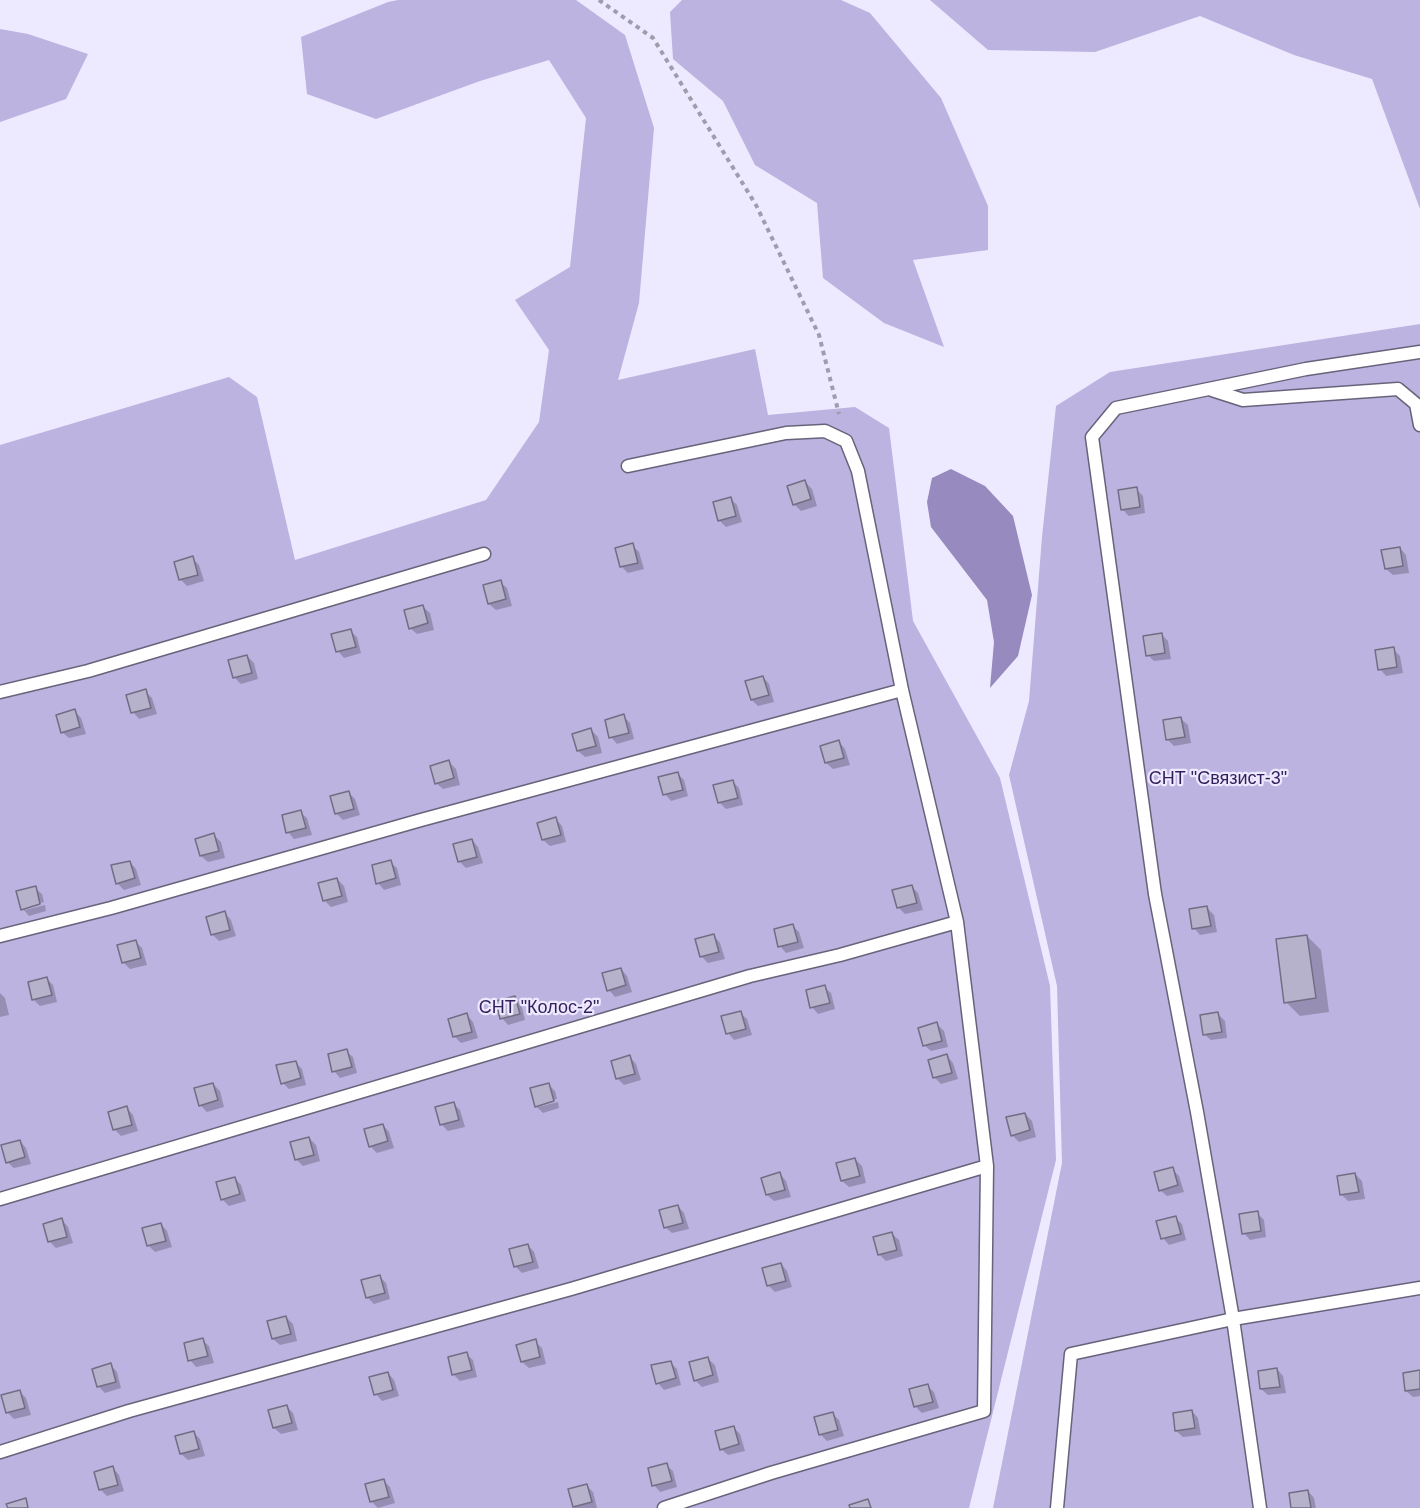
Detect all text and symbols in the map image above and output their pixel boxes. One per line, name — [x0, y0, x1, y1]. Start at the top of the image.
park label: СНТ "Связист-3" — [1149, 768, 1287, 790]
park label: СНТ "Колос-2" — [479, 997, 599, 1019]

